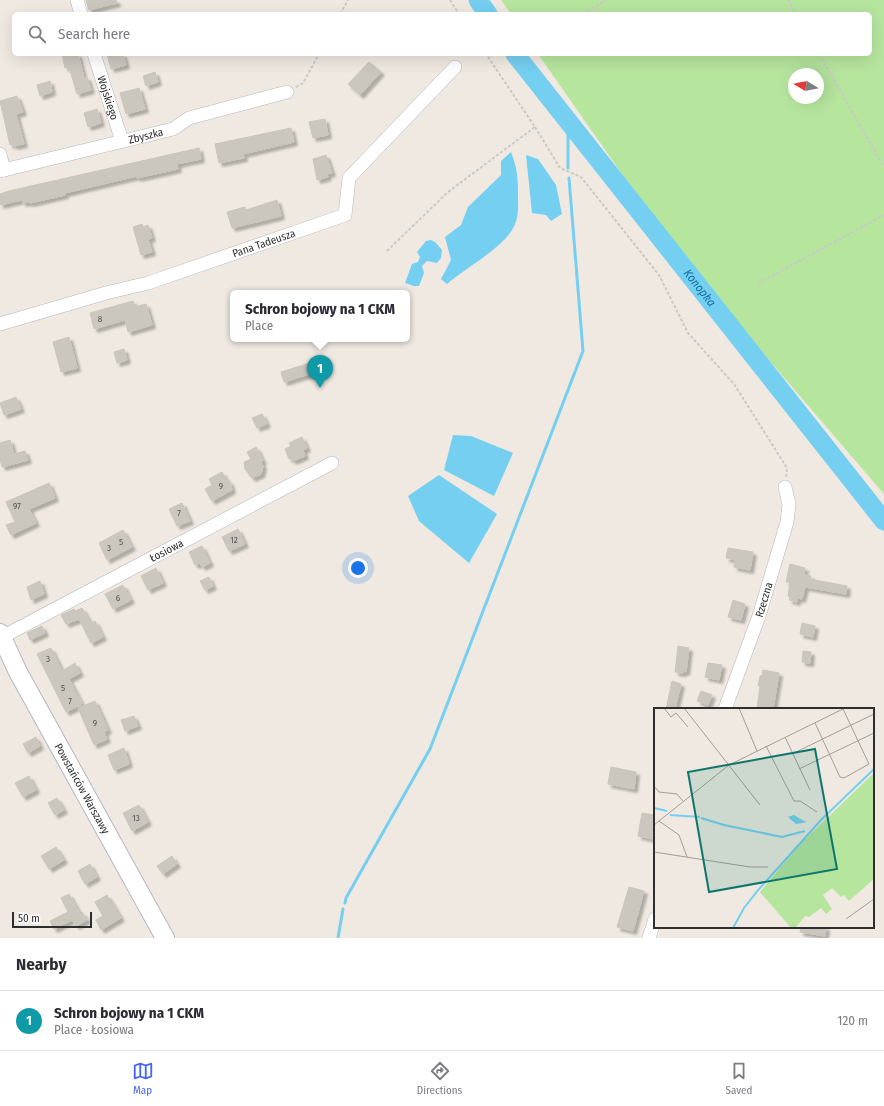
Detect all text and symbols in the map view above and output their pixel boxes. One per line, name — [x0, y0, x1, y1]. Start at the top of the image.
search box — [12, 12, 872, 56]
icon: search — [26, 23, 48, 45]
text: Search here — [58, 25, 130, 43]
north arrow — [788, 68, 824, 104]
street label: Wojskiego — [94, 74, 121, 122]
street label: Zbyszka — [127, 126, 165, 147]
street label: Pana Tadeusza — [231, 227, 297, 260]
water label: Konopka — [681, 266, 719, 309]
popup — [230, 290, 410, 342]
text: Schron bojowy na 1 CKM — [245, 300, 395, 318]
house number: 8 — [98, 314, 103, 324]
text: Place — [245, 318, 273, 333]
pin: 1 — [307, 355, 333, 388]
house number: 9 — [219, 481, 223, 491]
house number: 97 — [13, 501, 21, 511]
house number: 7 — [177, 508, 181, 518]
house number: 12 — [230, 535, 238, 545]
house number: 5 — [119, 537, 123, 547]
street label: Łosiowa — [147, 537, 186, 565]
house number: 3 — [107, 543, 111, 553]
your location — [348, 558, 368, 578]
street label: Rzeczna — [753, 581, 776, 619]
house number: 6 — [116, 593, 121, 603]
house number: 3 — [46, 654, 50, 664]
house number: 5 — [61, 683, 65, 693]
house number: 7 — [68, 696, 72, 706]
inset map — [654, 708, 874, 928]
house number: 9 — [93, 718, 97, 728]
street label: Powstańców Warszawy — [52, 741, 112, 836]
house number: 13 — [132, 813, 140, 823]
scale bar — [12, 910, 92, 929]
text: 50 m — [18, 912, 40, 925]
text: Nearby — [16, 954, 67, 975]
text: Schron bojowy na 1 CKM — [54, 1004, 204, 1022]
text: 1 — [26, 1013, 32, 1028]
text: 120 m — [837, 1013, 868, 1028]
text: Place · Łosiowa — [54, 1022, 134, 1037]
tab: Map — [132, 1060, 154, 1097]
tab: Directions — [417, 1060, 462, 1097]
tab: Saved — [726, 1060, 752, 1097]

